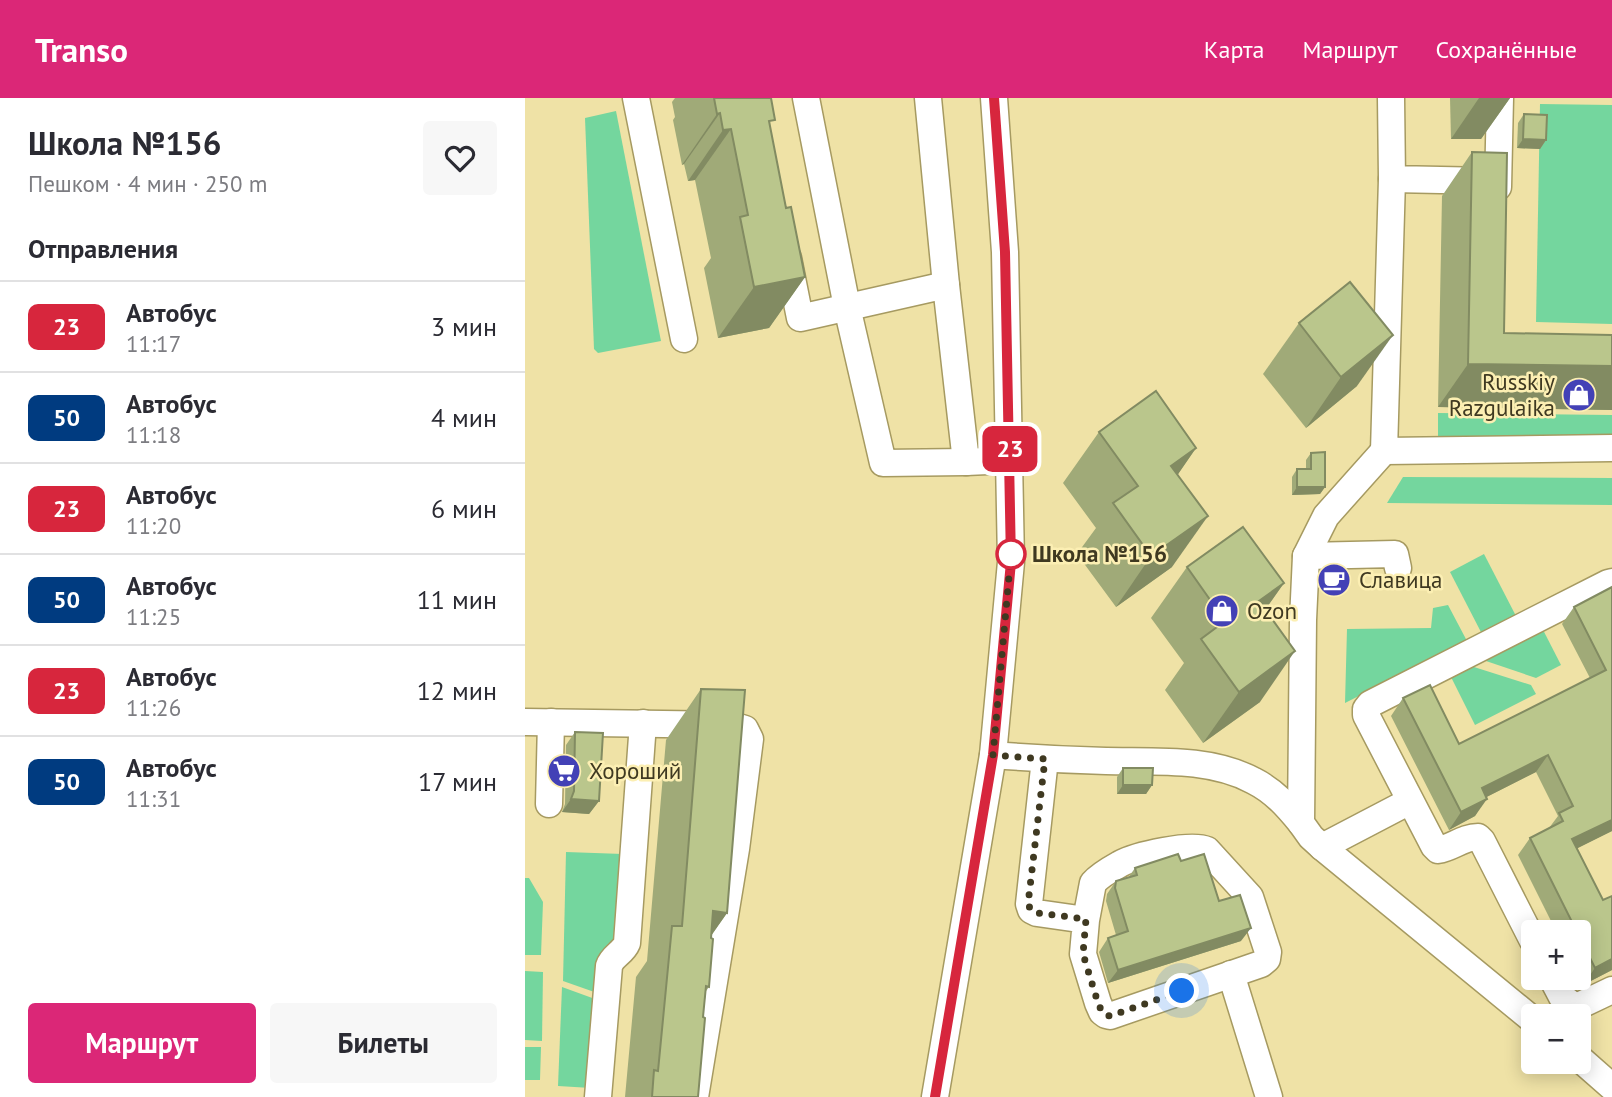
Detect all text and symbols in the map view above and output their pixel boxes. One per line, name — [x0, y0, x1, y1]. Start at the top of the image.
text: Transo — [35, 28, 128, 71]
text: Карта — [1204, 34, 1264, 65]
text: Маршрут — [1302, 34, 1397, 65]
text: Сохранённые — [1435, 34, 1577, 65]
text: Школа №156 — [28, 121, 222, 164]
button: heart — [423, 121, 497, 195]
text: Пешком · 4 мин · 250 m — [28, 169, 267, 198]
text: Отправления — [28, 232, 178, 265]
text: Автобус — [126, 296, 217, 329]
text: 3 мин — [431, 310, 497, 343]
text: 23 — [53, 311, 80, 342]
text: 11:17 — [126, 329, 181, 358]
place label: Russkiy Razgulaika — [1449, 367, 1555, 422]
shop icon: Russkiy Razgulaika — [1560, 376, 1598, 414]
text: Автобус — [126, 387, 217, 420]
text: 4 мин — [431, 401, 497, 434]
text: 50 — [53, 402, 80, 433]
text: 11:18 — [126, 420, 181, 449]
line badge: 23 — [979, 426, 1041, 472]
text: 23 — [996, 433, 1024, 464]
text: Автобус — [126, 478, 217, 511]
text: 6 мин — [431, 492, 497, 525]
text: 23 — [53, 493, 80, 524]
text: 11:20 — [126, 511, 181, 540]
marker: Школа №156 — [996, 539, 1026, 569]
place label: Школа №156 — [1032, 539, 1167, 568]
cafe icon: Славица — [1315, 561, 1353, 599]
place label: Славица — [1359, 565, 1442, 594]
text: Автобус — [126, 569, 217, 602]
text: 11 мин — [417, 583, 497, 616]
text: 50 — [53, 584, 80, 615]
shop icon: Ozon — [1203, 592, 1241, 630]
place label: Ozon — [1247, 596, 1297, 625]
text: 11:25 — [126, 602, 181, 631]
text: Автобус — [126, 660, 217, 693]
text: 12 мин — [417, 674, 497, 707]
text: 23 — [53, 675, 80, 706]
text: 11:26 — [126, 693, 181, 722]
text: Автобус — [126, 751, 217, 784]
supermarket icon: Хороший — [545, 752, 583, 790]
place label: Хороший — [589, 756, 681, 785]
text: 17 мин — [418, 765, 497, 798]
text: 50 — [53, 766, 80, 797]
text: 11:31 — [126, 784, 181, 813]
map controls — [1521, 920, 1591, 1074]
button: + — [1521, 920, 1591, 990]
your location — [1164, 973, 1199, 1008]
button: Маршрут — [28, 1003, 256, 1083]
button: Билеты — [270, 1003, 497, 1083]
button: − — [1521, 1004, 1591, 1074]

